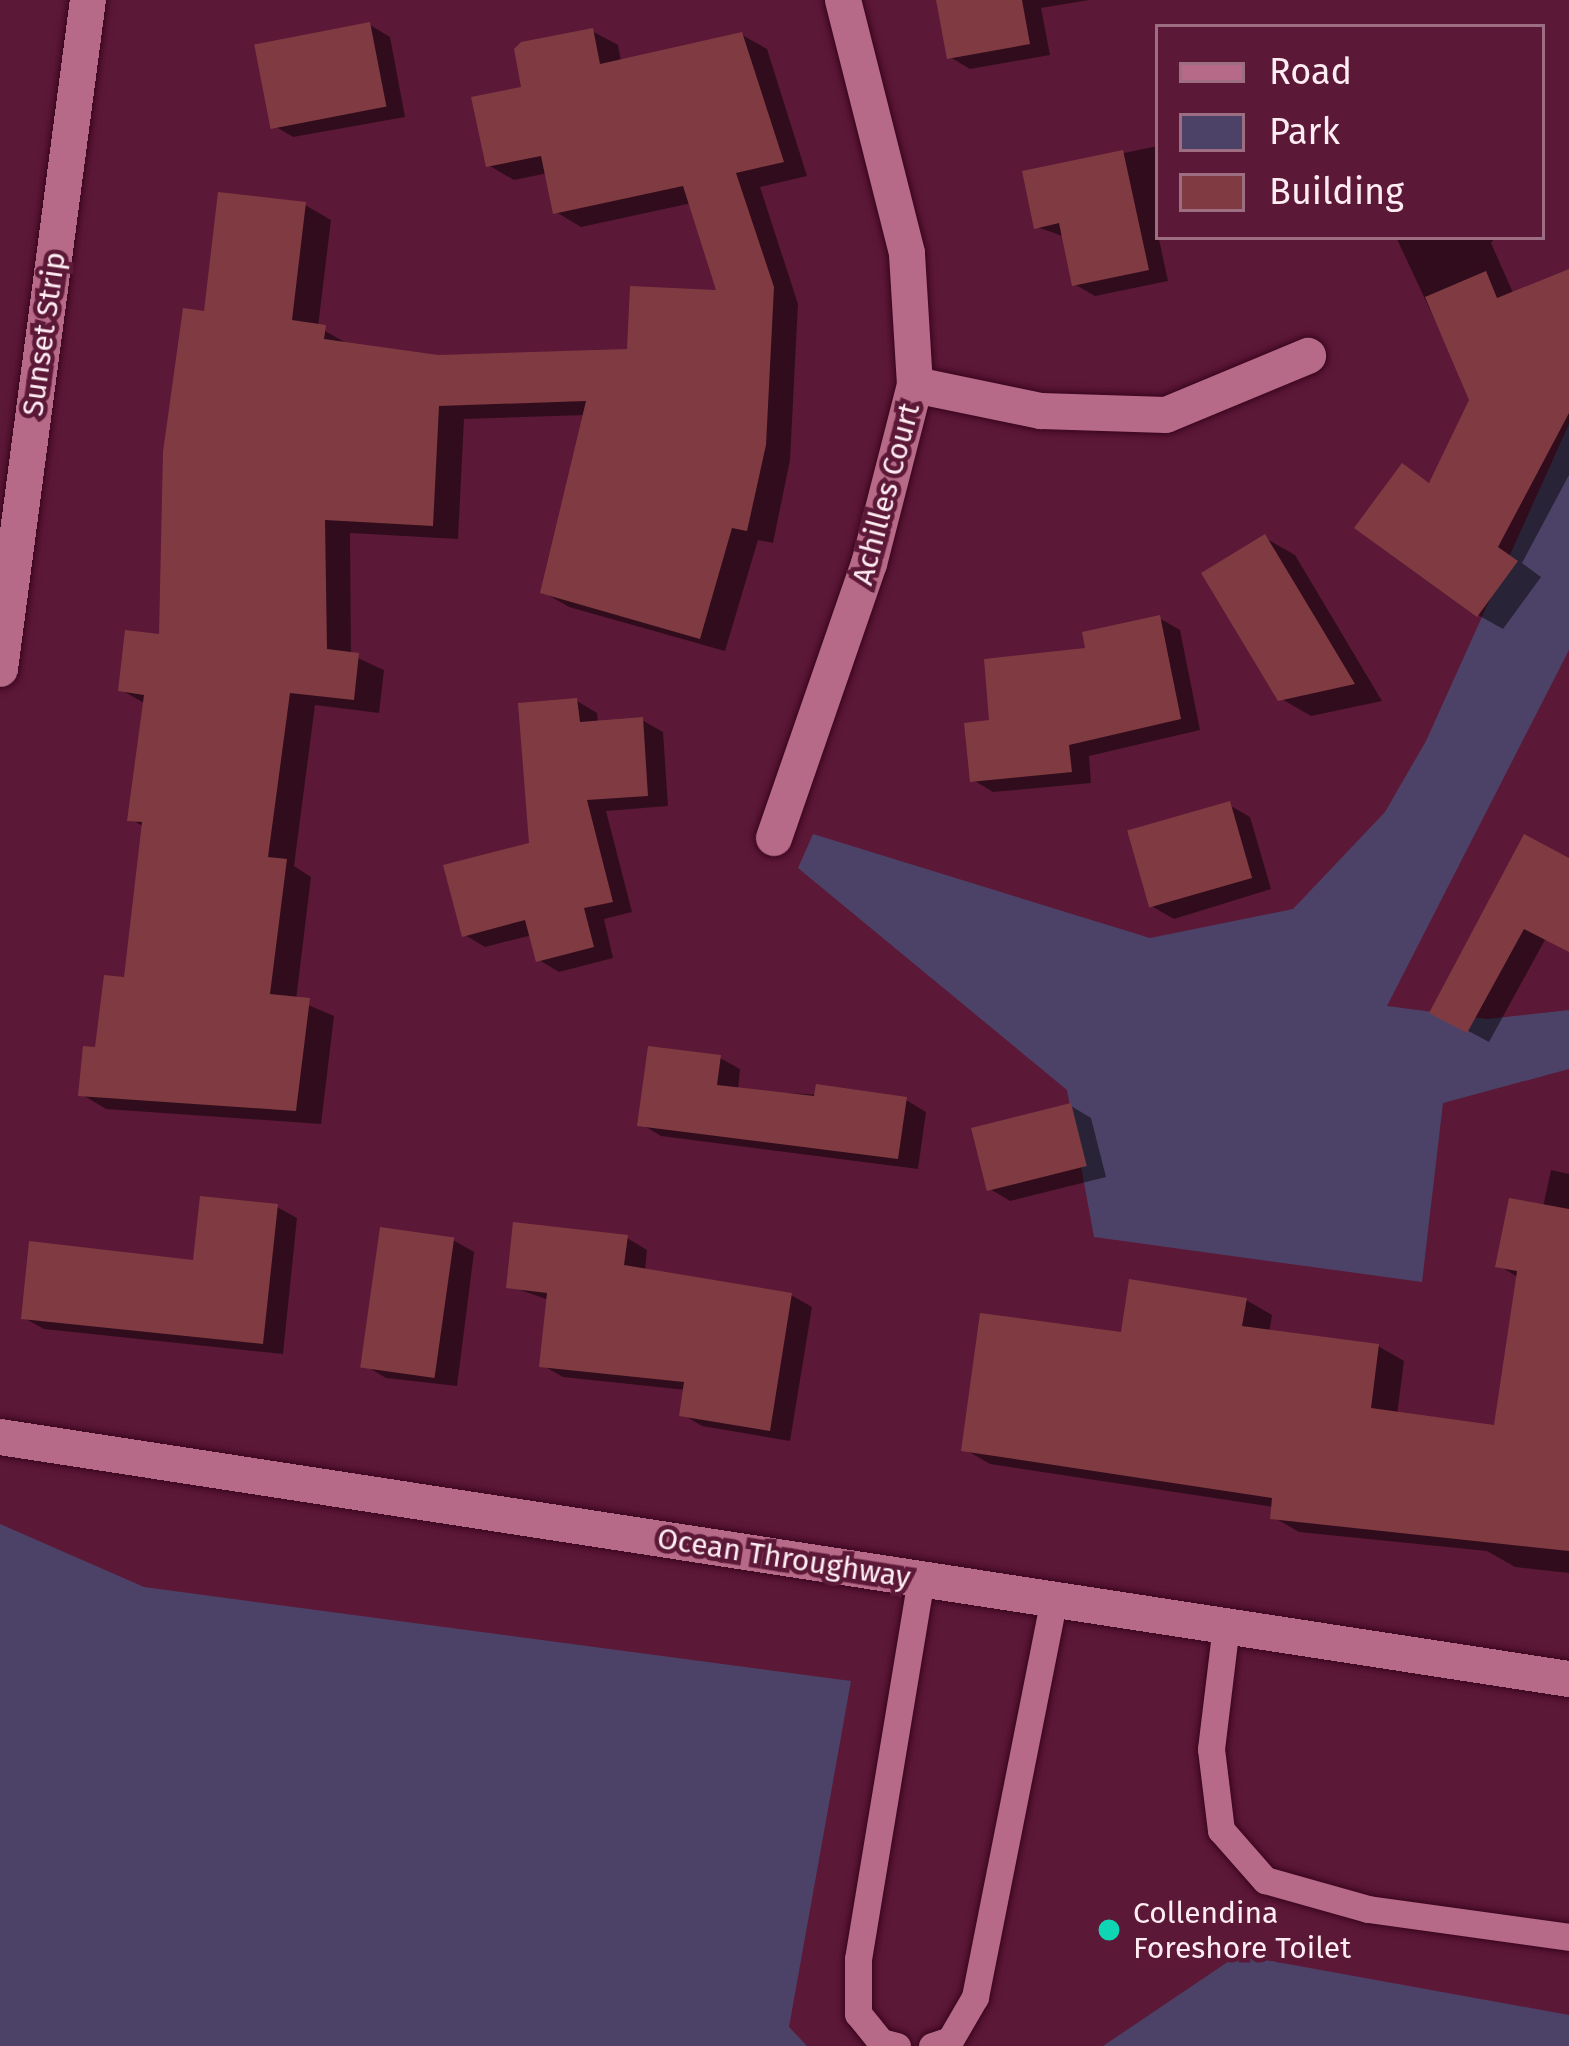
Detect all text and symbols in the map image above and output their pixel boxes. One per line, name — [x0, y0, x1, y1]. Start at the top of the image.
legend — [1155, 24, 1545, 240]
text: Road — [1269, 50, 1352, 94]
text: Park — [1269, 110, 1340, 154]
text: Building — [1269, 170, 1404, 214]
street label: Sunset Strip — [15, 250, 73, 418]
street label: Achilles Court — [844, 399, 928, 589]
street label: Ocean Throughway — [655, 1520, 913, 1596]
place label: Collendina Foreshore Toilet — [1133, 1895, 1351, 1966]
marker: Collendina Foreshore Toilet — [1096, 1917, 1122, 1943]

